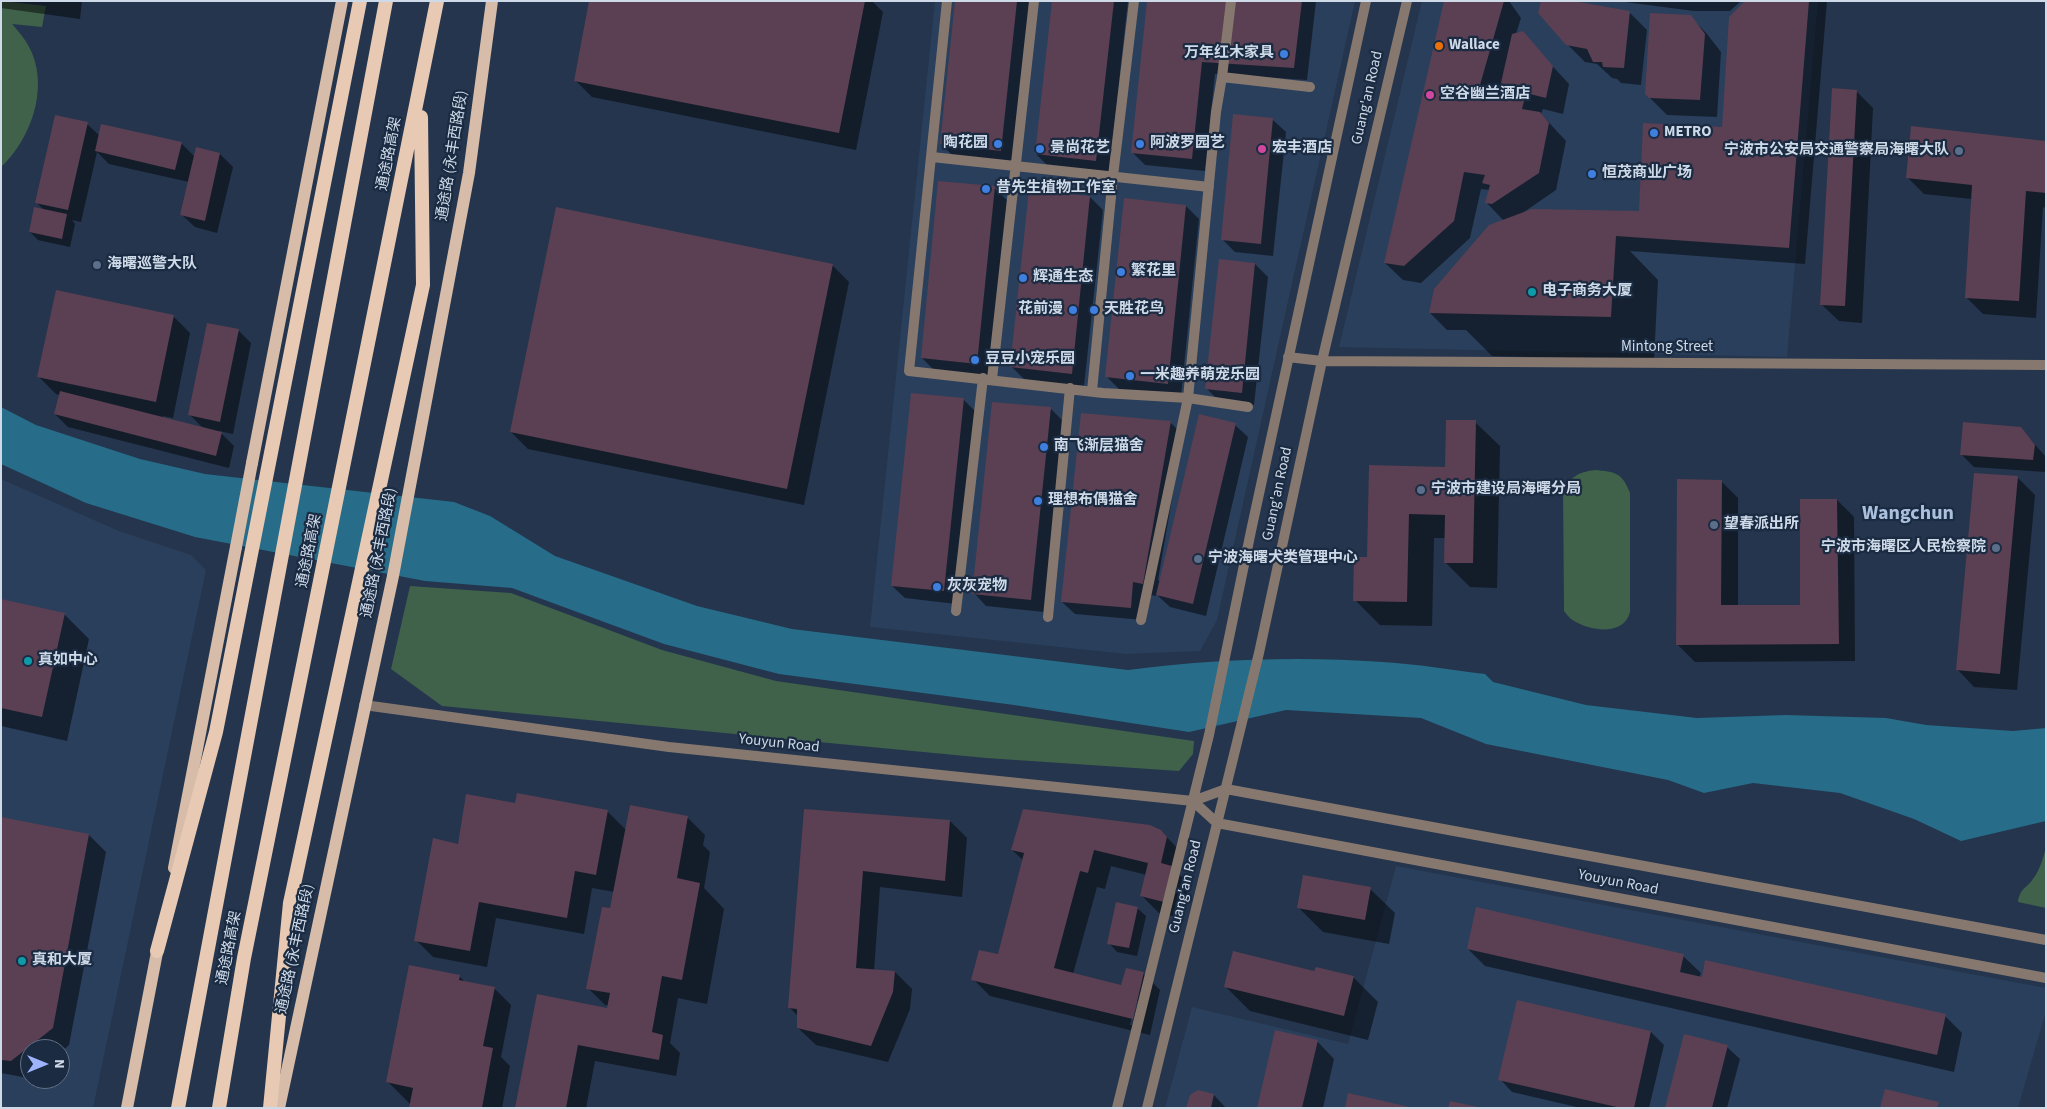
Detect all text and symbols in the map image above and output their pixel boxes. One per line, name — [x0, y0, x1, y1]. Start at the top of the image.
place label: Wallace — [1449, 37, 1500, 55]
marker: Wallace — [1433, 40, 1445, 52]
place label: 万年红木家具 — [1184, 45, 1274, 63]
marker: 万年红木家具 — [1278, 48, 1290, 60]
street label: Guang'an Road — [1348, 49, 1388, 147]
place label: 空谷幽兰酒店 — [1440, 86, 1530, 104]
street label: 通途路 (永丰西路段) — [434, 89, 472, 223]
marker: 空谷幽兰酒店 — [1424, 89, 1436, 101]
street label: 通途路高架 — [374, 115, 406, 193]
place label: METRO — [1664, 124, 1711, 142]
marker: METRO — [1648, 127, 1660, 139]
place label: 陶花园 — [943, 135, 988, 153]
place label: 阿波罗园艺 — [1150, 135, 1225, 153]
marker: 陶花园 — [992, 138, 1004, 150]
marker: 阿波罗园艺 — [1134, 138, 1146, 150]
place label: 景尚花艺 — [1050, 140, 1110, 158]
place label: 宏丰酒店 — [1272, 140, 1332, 158]
place label: 宁波市公安局交通警察局海曙大队 — [1724, 142, 1949, 160]
marker: 景尚花艺 — [1034, 143, 1046, 155]
marker: 宏丰酒店 — [1256, 143, 1268, 155]
marker: 宁波市公安局交通警察局海曙大队 — [1953, 145, 1965, 157]
place label: 恒茂商业广场 — [1602, 165, 1692, 183]
marker: 恒茂商业广场 — [1586, 168, 1598, 180]
place label: 昔先生植物工作室 — [996, 180, 1116, 198]
marker: 昔先生植物工作室 — [980, 183, 992, 195]
place label: 海曙巡警大队 — [107, 256, 197, 274]
marker: 海曙巡警大队 — [91, 259, 103, 271]
place label: 繁花里 — [1131, 263, 1176, 281]
marker: 繁花里 — [1115, 266, 1127, 278]
place label: 辉通生态 — [1033, 269, 1093, 287]
marker: 辉通生态 — [1017, 272, 1029, 284]
place label: 电子商务大厦 — [1542, 283, 1632, 301]
marker: 电子商务大厦 — [1526, 286, 1538, 298]
place label: 花前漫 — [1018, 301, 1063, 319]
place label: 天胜花鸟 — [1104, 301, 1164, 319]
marker: 花前漫 — [1067, 304, 1079, 316]
marker: 天胜花鸟 — [1088, 304, 1100, 316]
street label: Mintong Street — [1621, 339, 1713, 357]
place label: 豆豆小宠乐园 — [985, 351, 1075, 369]
marker: 豆豆小宠乐园 — [969, 354, 981, 366]
place label: 一米趣养萌宠乐园 — [1140, 367, 1260, 385]
marker: 一米趣养萌宠乐园 — [1124, 370, 1136, 382]
place label: 南飞渐层猫舍 — [1054, 438, 1144, 456]
marker: 南飞渐层猫舍 — [1038, 441, 1050, 453]
street label: Guang'an Road — [1259, 445, 1297, 543]
place label: 宁波市建设局海曙分局 — [1431, 481, 1581, 499]
marker: 宁波市建设局海曙分局 — [1415, 484, 1427, 496]
street label: 通途路 (永丰西路段) — [359, 486, 401, 620]
place label: 理想布偶猫舍 — [1048, 492, 1138, 510]
marker: 理想布偶猫舍 — [1032, 495, 1044, 507]
district label: Wangchun — [1862, 503, 1954, 527]
street label: 通途路高架 — [294, 512, 326, 590]
place label: 望春派出所 — [1724, 516, 1799, 534]
marker: 望春派出所 — [1708, 519, 1720, 531]
place label: 宁波市海曙区人民检察院 — [1821, 539, 1986, 557]
marker: 宁波市海曙区人民检察院 — [1990, 542, 2002, 554]
place label: 宁波海曙犬类管理中心 — [1208, 550, 1358, 568]
marker: 宁波海曙犬类管理中心 — [1192, 553, 1204, 565]
place label: 灰灰宠物 — [947, 578, 1007, 596]
marker: 灰灰宠物 — [931, 581, 943, 593]
place label: 真如中心 — [38, 652, 98, 670]
marker: 真如中心 — [22, 655, 34, 667]
street label: Youyun Road — [738, 731, 820, 757]
street label: Guang'an Road — [1166, 839, 1206, 935]
street label: Youyun Road — [1576, 866, 1660, 900]
street label: 通途路 (永丰西路段) — [273, 883, 319, 1015]
street label: 通途路高架 — [214, 909, 246, 987]
place label: 真和大厦 — [32, 952, 92, 970]
marker: 真和大厦 — [16, 955, 28, 967]
north arrow — [20, 1039, 70, 1089]
text: N — [49, 1059, 69, 1069]

